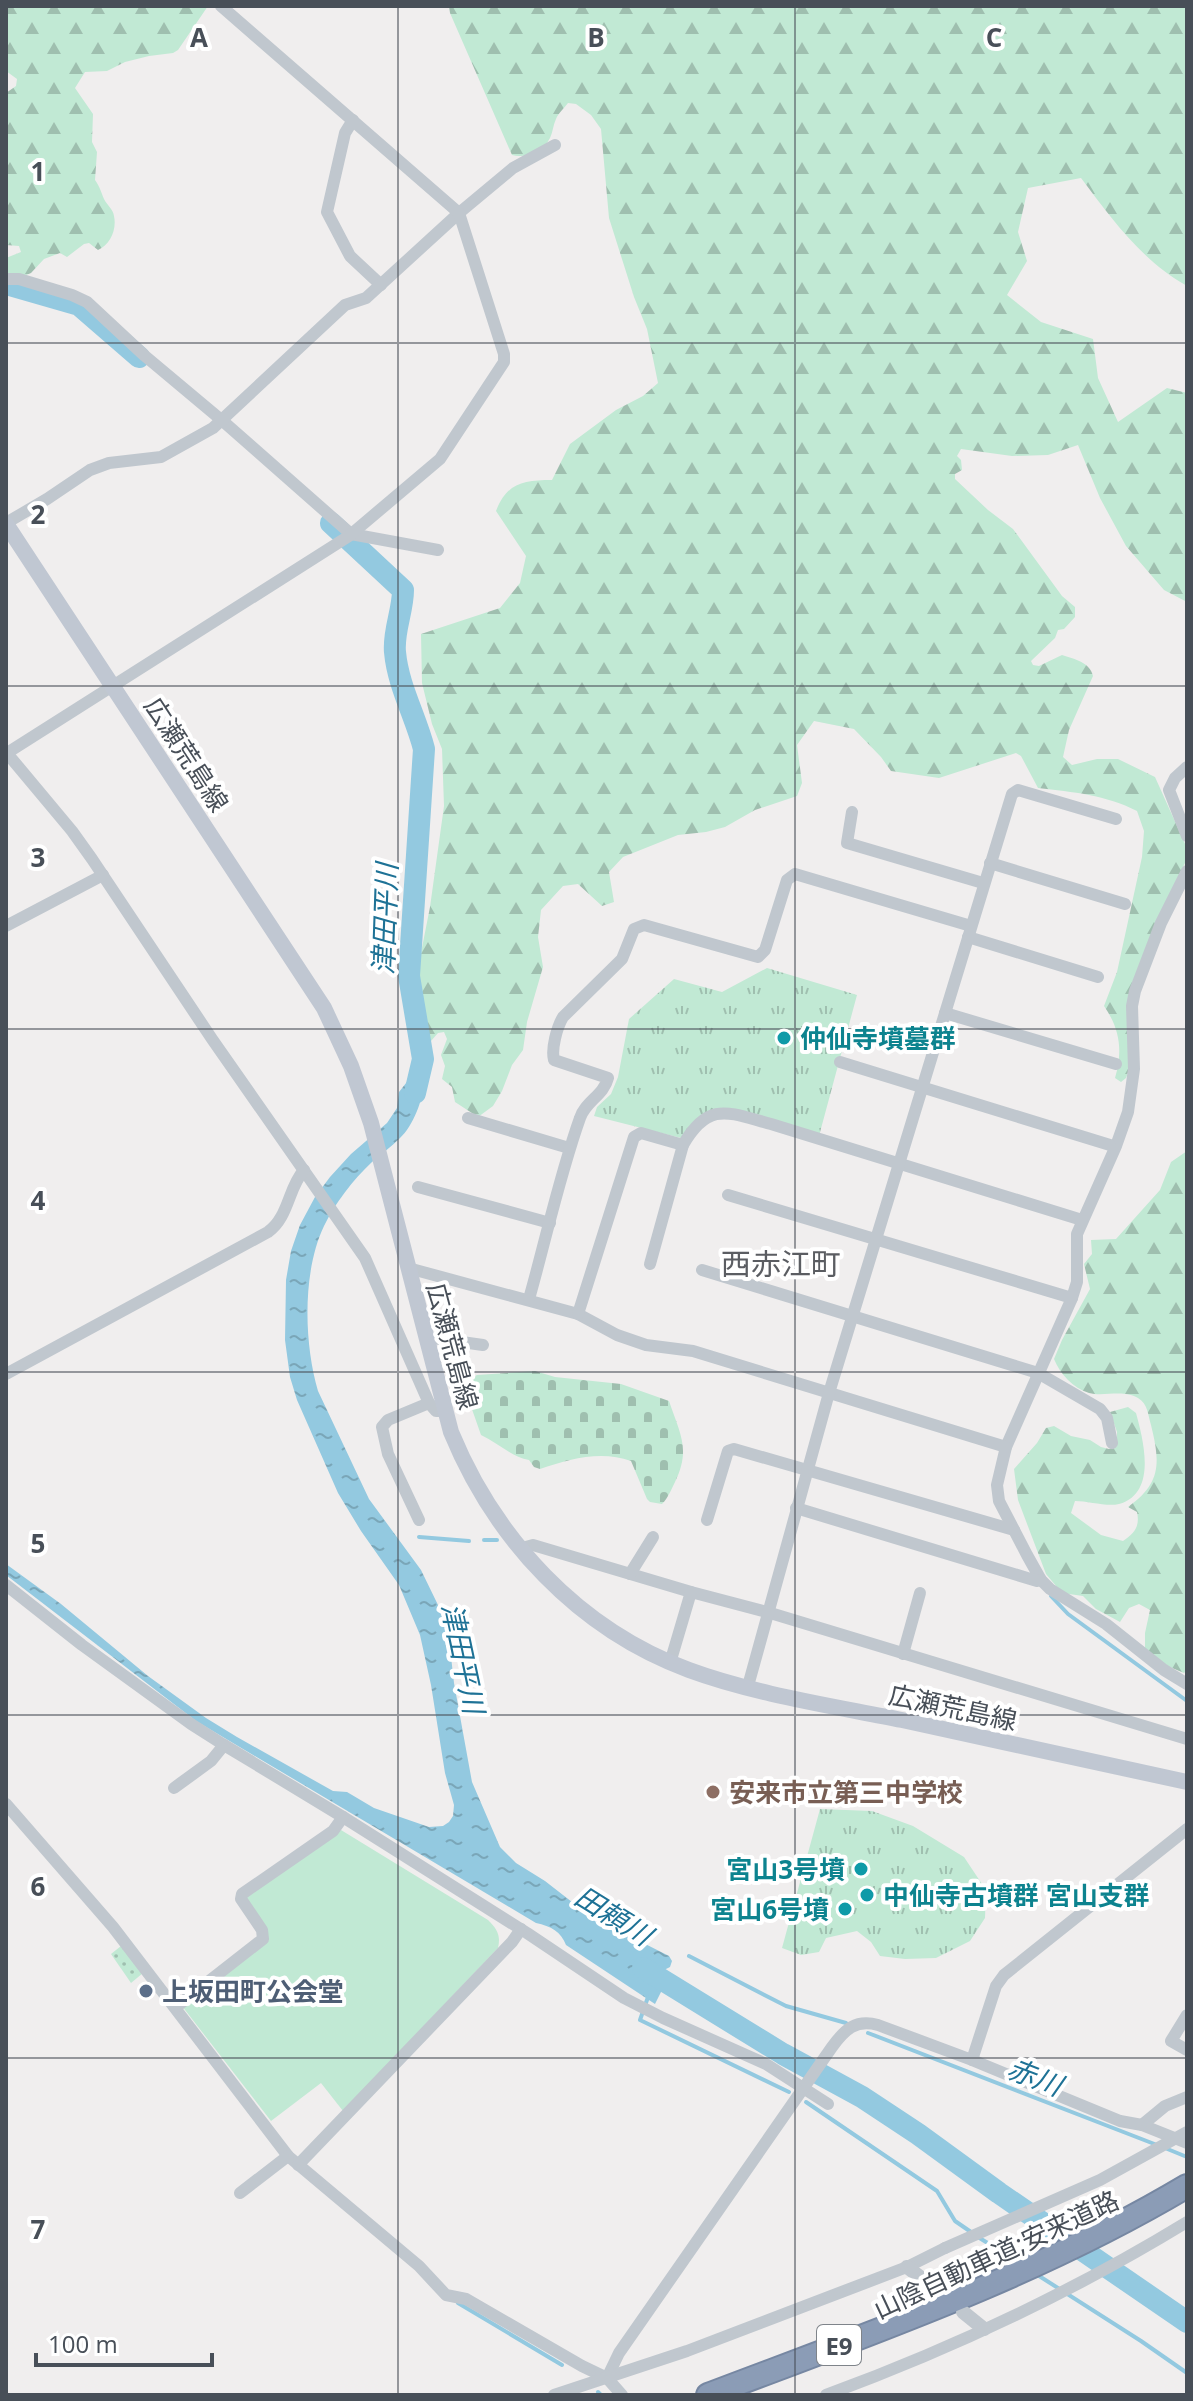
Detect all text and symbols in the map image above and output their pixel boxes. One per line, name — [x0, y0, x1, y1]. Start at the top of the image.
text: A — [190, 19, 208, 55]
text: B — [587, 19, 605, 55]
text: C — [986, 19, 1002, 55]
text: 1 — [31, 153, 45, 189]
text: 2 — [31, 496, 46, 532]
street label: 広瀬荒島線 — [136, 690, 238, 818]
text: 3 — [31, 839, 45, 875]
water label: 津田平川 — [363, 859, 405, 976]
place label: 仲仙寺墳墓群 — [800, 1020, 956, 1056]
marker: 仲仙寺墳墓群 — [775, 1029, 793, 1047]
text: 4 — [31, 1182, 46, 1218]
district label: 西赤江町 — [721, 1243, 841, 1284]
street label: 広瀬荒島線 — [419, 1279, 487, 1413]
text: 5 — [31, 1525, 45, 1561]
water label: 津田平川 — [434, 1599, 495, 1720]
street label: 広瀬荒島線 — [886, 1676, 1020, 1738]
place label: 安来市立第三中学校 — [729, 1774, 963, 1810]
marker: 安来市立第三中学校 — [704, 1783, 722, 1801]
place label: 宮山3号墳 — [726, 1851, 845, 1887]
marker: 宮山3号墳 — [852, 1860, 870, 1878]
text: 6 — [31, 1868, 46, 1904]
water label: 田頼川 — [568, 1877, 662, 1955]
place label: 中仙寺古墳群 宮山支群 — [883, 1877, 1150, 1913]
marker: 中仙寺古墳群 宮山支群 — [858, 1886, 876, 1904]
place label: 宮山6号墳 — [710, 1891, 829, 1927]
marker: 宮山6号墳 — [836, 1900, 854, 1918]
place label: 上坂田町公会堂 — [162, 1973, 344, 2009]
marker: 上坂田町公会堂 — [137, 1982, 155, 2000]
water label: 赤川 — [1002, 2048, 1071, 2105]
street label: 山陰自動車道;安来道路 — [867, 2181, 1125, 2327]
text: 7 — [31, 2211, 46, 2247]
scale bar — [36, 2317, 212, 2367]
road number: E9 — [817, 2325, 861, 2365]
text: 100 m — [48, 2327, 118, 2360]

